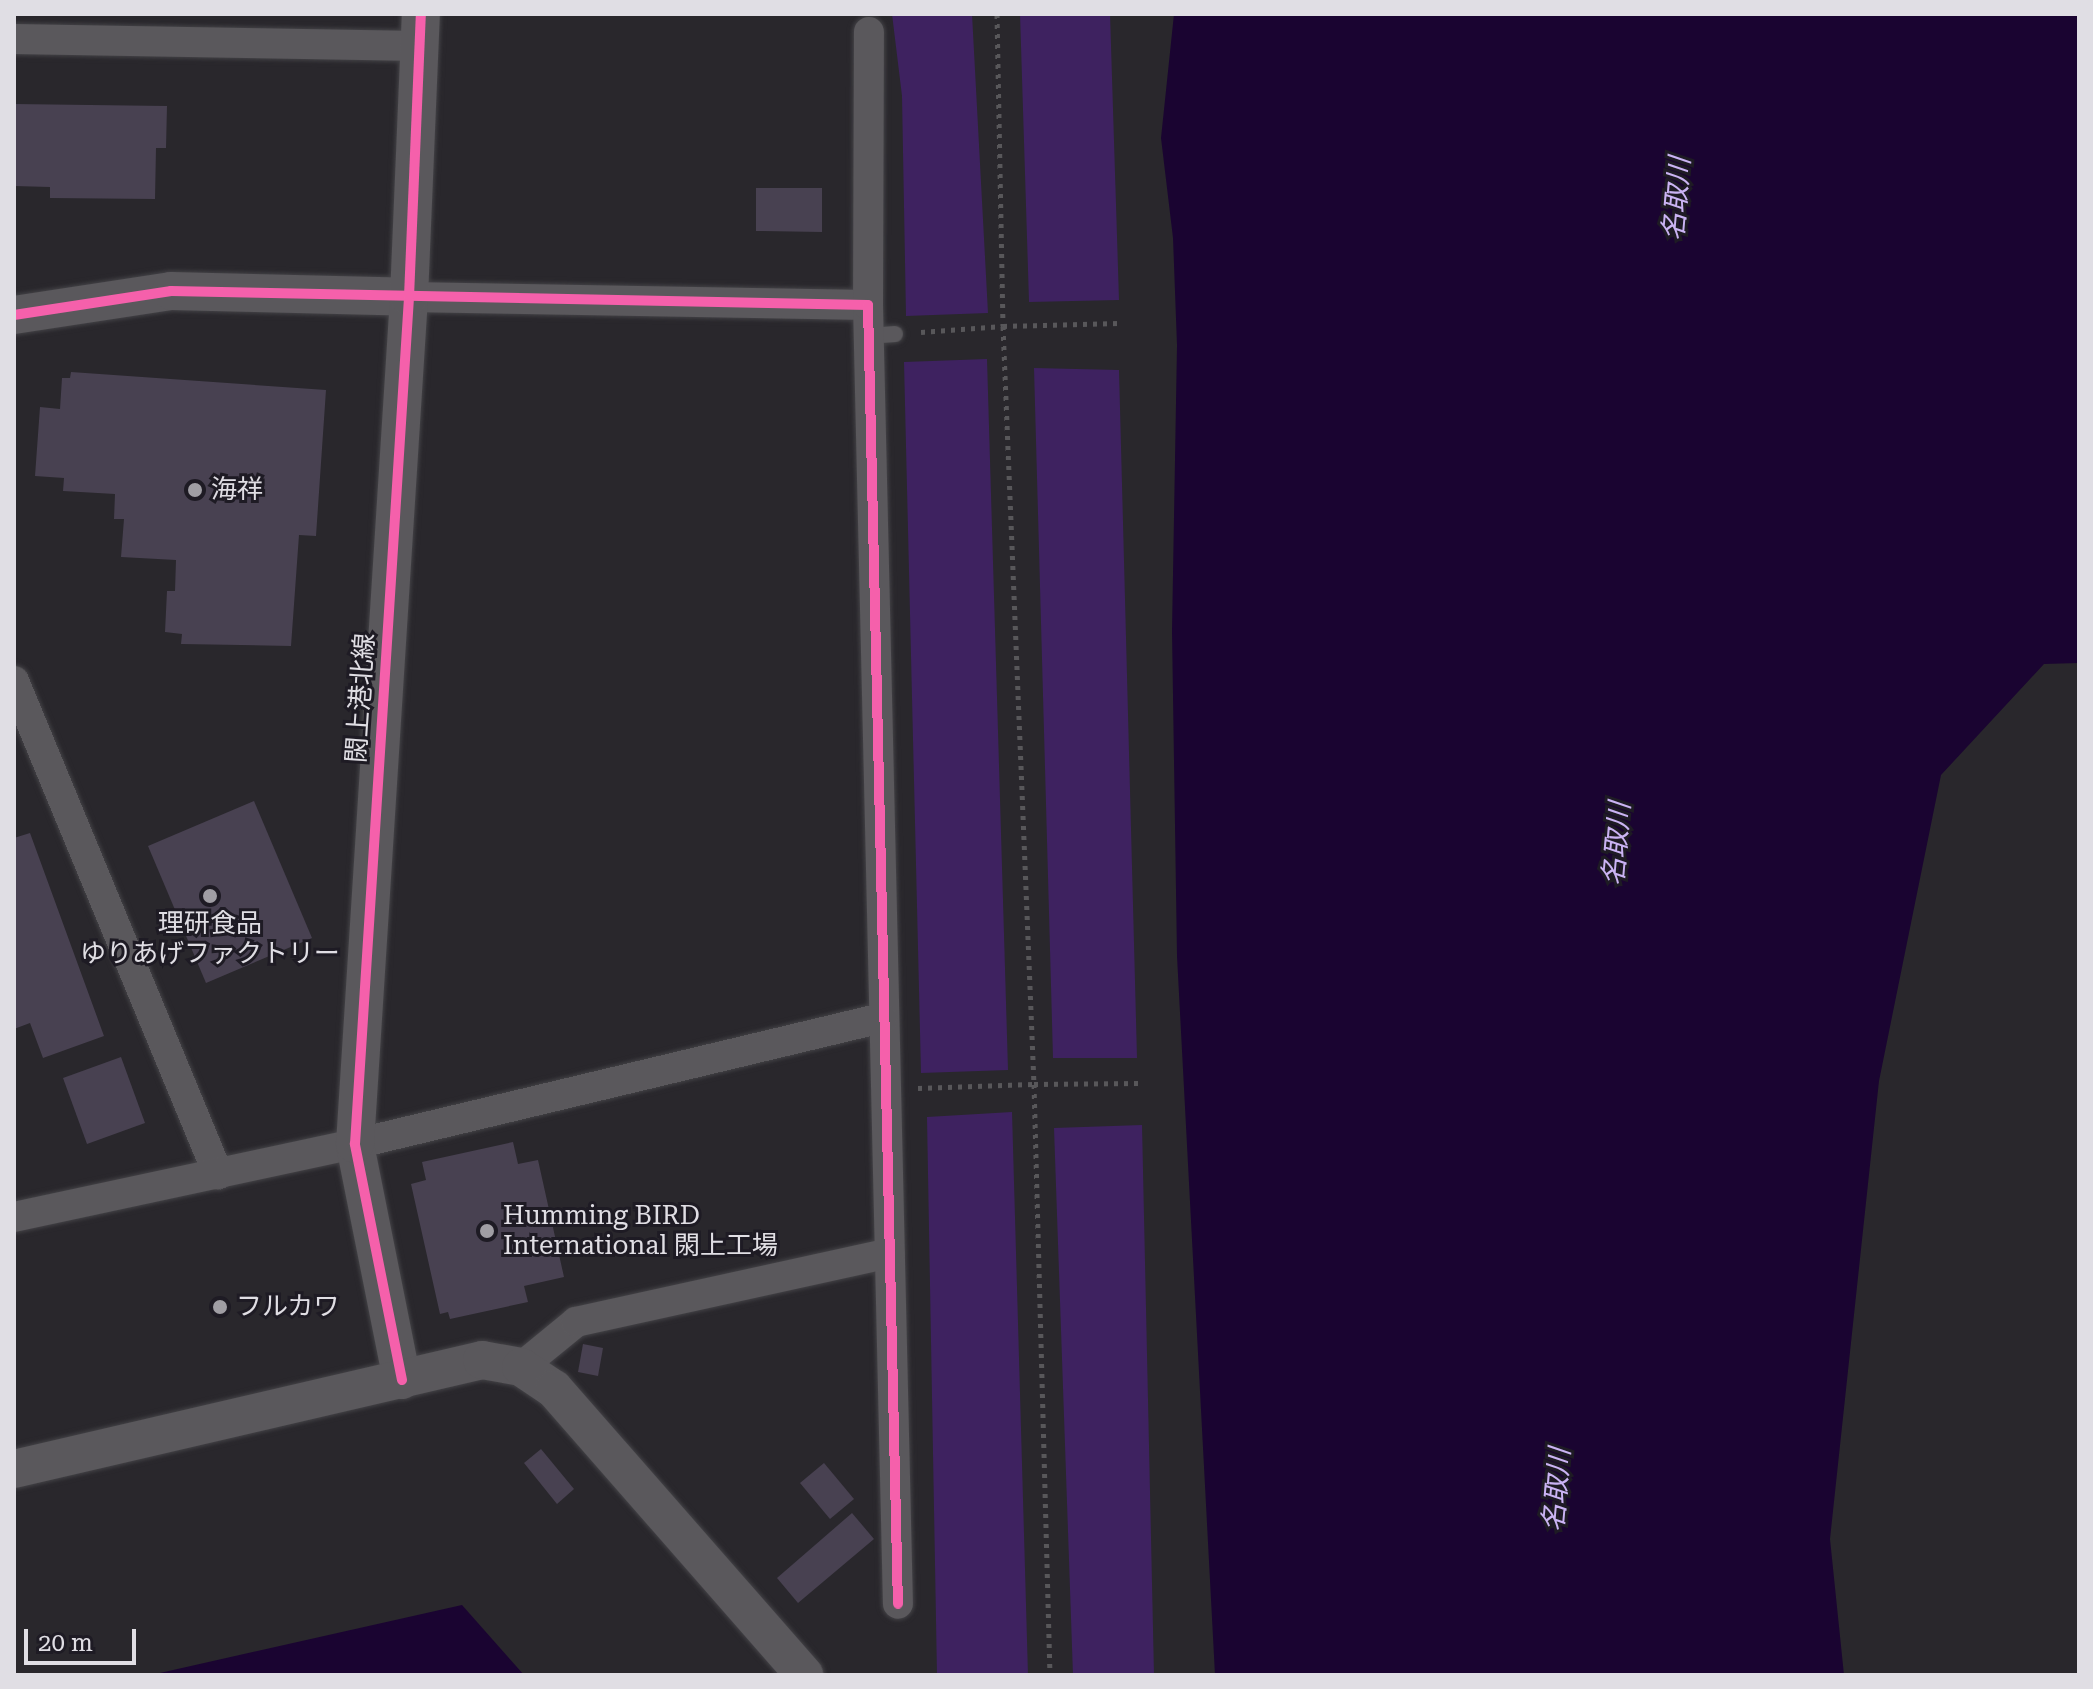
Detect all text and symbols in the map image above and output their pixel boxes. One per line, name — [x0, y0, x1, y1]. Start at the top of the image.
water label: 名取川 — [1657, 156, 1697, 242]
place label: 海祥 — [211, 474, 263, 506]
marker: 海祥 — [186, 481, 204, 499]
street label: 閖上港北線 — [341, 632, 381, 764]
water label: 名取川 — [1597, 801, 1637, 887]
marker: 理研食品 ゆりあげファクトリー — [201, 887, 219, 905]
place label: 理研食品 ゆりあげファクトリー — [80, 908, 340, 970]
place label: Humming BIRD International 閖上工場 — [503, 1200, 778, 1262]
marker: Humming BIRD International 閖上工場 — [478, 1222, 496, 1240]
place label: フルカワ — [236, 1291, 340, 1323]
marker: フルカワ — [211, 1298, 229, 1316]
water label: 名取川 — [1537, 1447, 1577, 1533]
scale bar — [28, 1613, 140, 1663]
text: 20 m — [38, 1629, 93, 1657]

